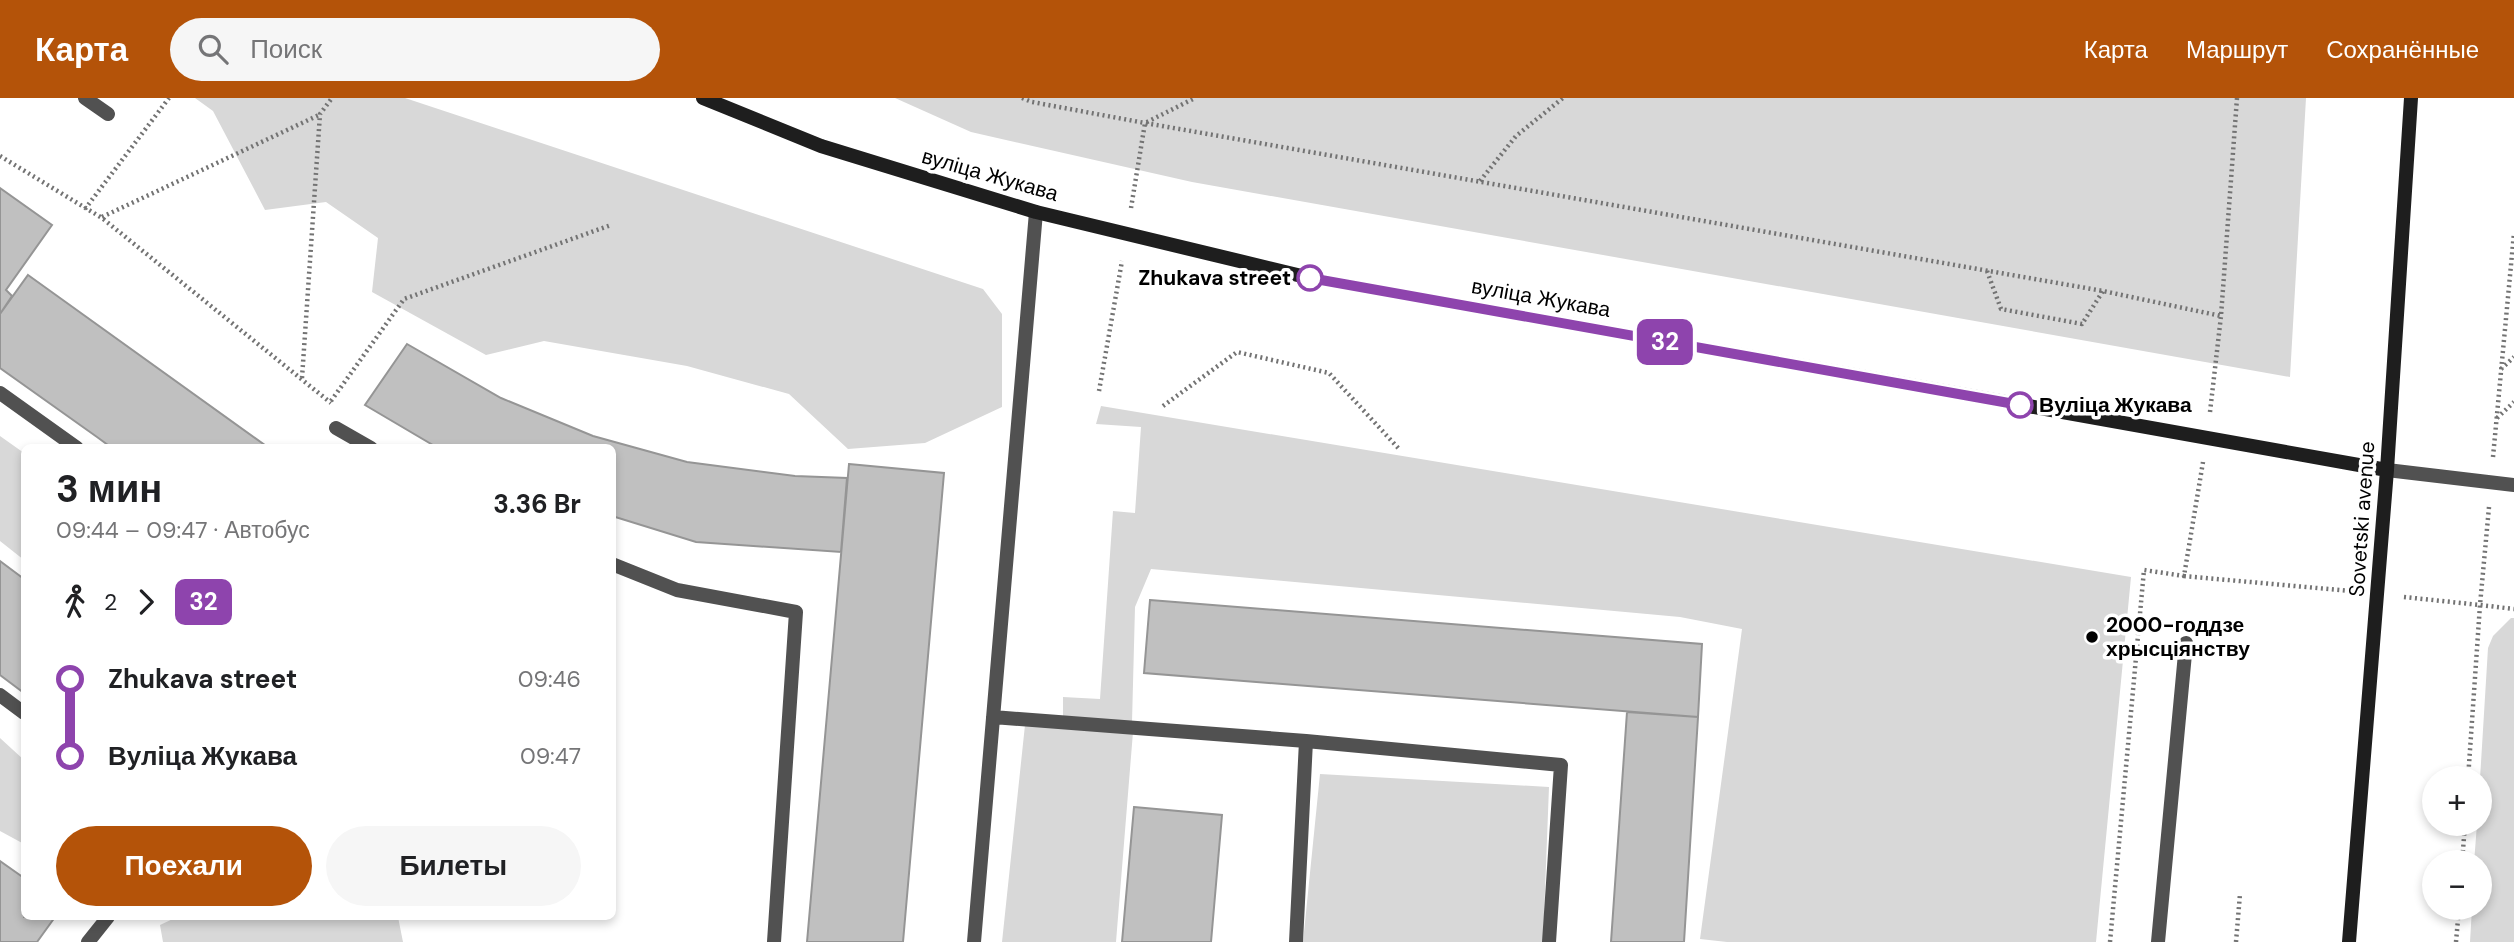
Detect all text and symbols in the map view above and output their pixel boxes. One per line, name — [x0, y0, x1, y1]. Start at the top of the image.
search box — [170, 18, 660, 81]
text: Карта — [35, 28, 128, 71]
icon: search — [194, 30, 232, 68]
text: Поиск — [250, 32, 322, 66]
text: Карта — [2084, 34, 2148, 65]
text: Маршрут — [2186, 34, 2288, 65]
text: Сохранённые — [2326, 34, 2479, 65]
street label: вуліца Жукава — [919, 142, 1062, 208]
place label: Zhukava street — [1138, 264, 1291, 292]
marker: Zhukava street — [1297, 265, 1323, 291]
street label: вуліца Жукава — [1469, 272, 1613, 324]
line badge: 32 — [1634, 319, 1696, 365]
text: 32 — [1651, 326, 1679, 357]
place label: Вуліца Жукава — [2039, 391, 2192, 419]
marker: Вуліца Жукава — [2007, 392, 2033, 418]
street label: Sovetski avenue — [2343, 440, 2381, 598]
text: 3 мин — [56, 464, 162, 514]
text: 3.36 Br — [493, 487, 581, 521]
text: 09:44 – 09:47 · Автобус — [56, 515, 310, 545]
icon: walk — [56, 583, 94, 621]
icon: forward — [127, 583, 165, 621]
text: 32 — [189, 586, 218, 617]
text: 2 — [104, 587, 117, 617]
place label: 2000-годдзе хрысціянству — [2106, 611, 2250, 663]
marker: 2000-годдзе хрысціянству — [2084, 629, 2100, 645]
text: Zhukava street — [108, 662, 297, 696]
text: 09:46 — [518, 664, 581, 694]
text: Вуліца Жукава — [108, 739, 297, 773]
text: 09:47 — [520, 741, 581, 771]
map controls — [2422, 766, 2492, 920]
button: + — [2422, 766, 2492, 836]
button: Поехали — [56, 826, 312, 906]
button: Билеты — [326, 826, 581, 906]
button: − — [2422, 850, 2492, 920]

